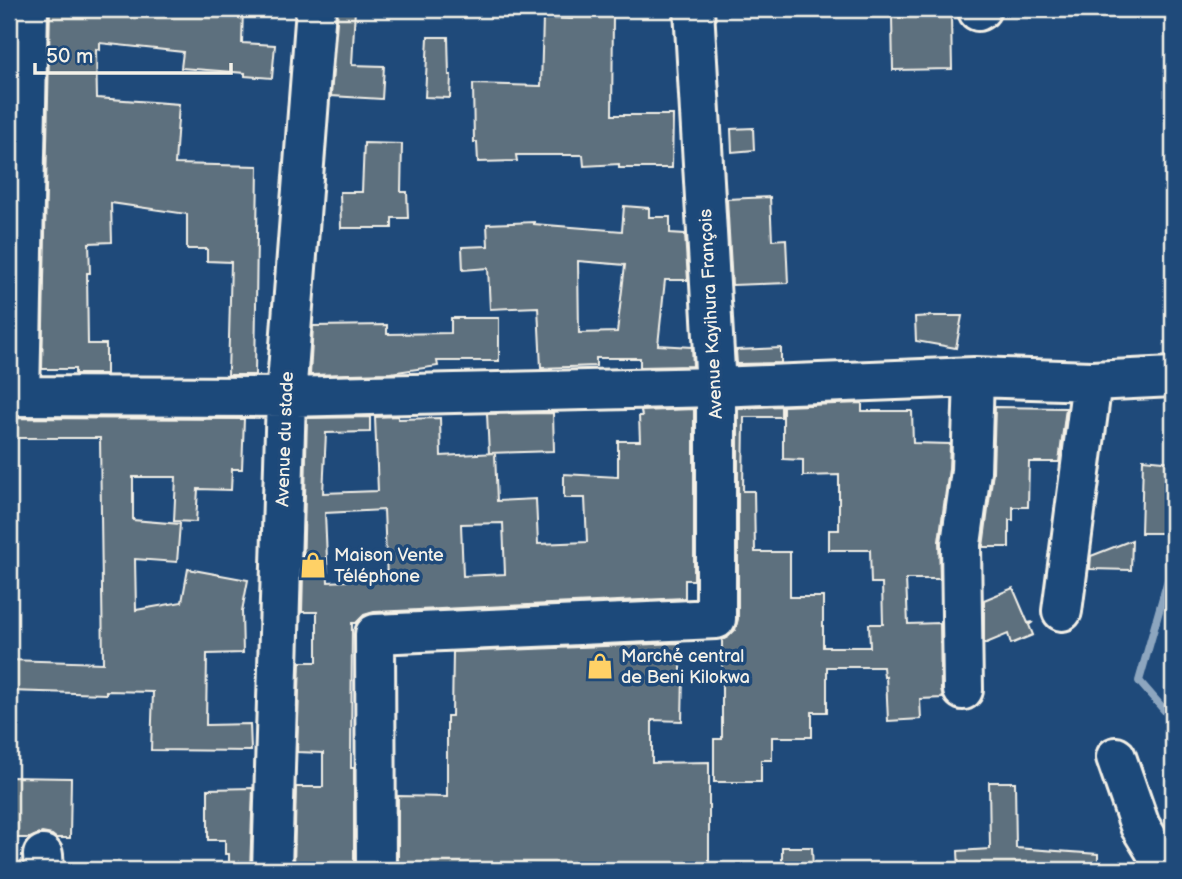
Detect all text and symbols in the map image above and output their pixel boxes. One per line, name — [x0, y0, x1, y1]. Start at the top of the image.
scale bar — [35, 32, 231, 76]
text: 50 m — [46, 44, 93, 69]
street label: Avenue Kayihura François — [695, 208, 727, 420]
street label: Avenue du stade — [272, 371, 298, 507]
place label: Maison Vente Téléphone — [334, 545, 444, 587]
shop icon: Maison Vente Téléphone — [298, 550, 328, 580]
place label: Marché central de Beni Kilokwa — [621, 646, 750, 688]
shop icon: Marché central de Beni Kilokwa — [585, 651, 615, 681]

